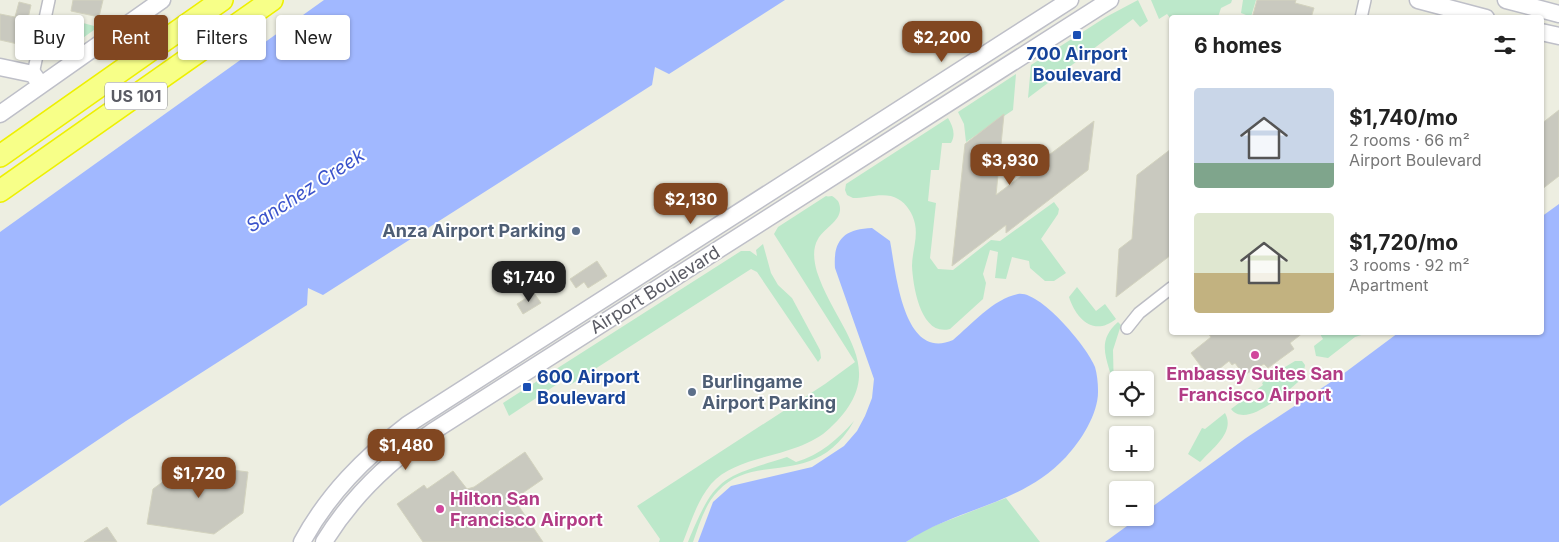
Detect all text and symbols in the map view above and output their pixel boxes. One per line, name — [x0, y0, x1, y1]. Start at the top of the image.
chip: Buy — [15, 15, 84, 60]
chip: Rent — [94, 15, 168, 60]
chip: Filters — [178, 15, 266, 60]
chip: New — [276, 15, 350, 60]
pin: $2,200 — [901, 20, 983, 63]
text: $2,200 — [913, 27, 971, 47]
marker: 700 Airport Boulevard — [1071, 29, 1083, 41]
icon: filters — [1491, 31, 1519, 59]
text: 6 homes — [1194, 33, 1282, 58]
place label: 700 Airport Boulevard — [1026, 43, 1128, 85]
road number: US 101 — [105, 82, 167, 110]
text: $1,740/mo — [1349, 105, 1458, 130]
icon: home — [1234, 108, 1294, 168]
text: 2 rooms · 66 m² — [1349, 130, 1470, 150]
water label: Sanchez Creek — [242, 143, 369, 237]
pin: $3,930 — [969, 144, 1051, 186]
text: $3,930 — [981, 150, 1039, 170]
text: Airport Boulevard — [1349, 150, 1482, 170]
pin: $2,130 — [650, 182, 732, 225]
text: $2,130 — [665, 189, 717, 209]
place label: Anza Airport Parking — [382, 220, 566, 241]
marker: Anza Airport Parking — [570, 225, 582, 237]
text: $1,720/mo — [1349, 230, 1458, 255]
icon: home — [1234, 233, 1294, 293]
street label: Airport Boulevard — [586, 241, 724, 338]
text: 3 rooms · 92 m² — [1349, 255, 1470, 275]
pin: $1,740 — [488, 260, 570, 303]
text: $1,740 — [503, 267, 555, 287]
text: Apartment — [1349, 275, 1429, 295]
marker: Embassy Suites San Francisco Airport — [1249, 349, 1261, 361]
place label: Embassy Suites San Francisco Airport — [1166, 363, 1344, 405]
place label: 600 Airport Boulevard — [537, 366, 640, 408]
place label: Burlingame Airport Parking — [702, 371, 836, 413]
map controls — [1109, 371, 1154, 526]
button: locate — [1109, 371, 1154, 416]
marker: 600 Airport Boulevard — [521, 381, 533, 393]
marker: Burlingame Airport Parking — [686, 386, 698, 398]
button: + — [1109, 426, 1154, 471]
pin: $1,480 — [365, 428, 447, 471]
text: $1,480 — [379, 435, 433, 455]
pin: $1,720 — [158, 456, 240, 499]
text: $1,720 — [173, 463, 225, 483]
button: − — [1109, 481, 1154, 526]
place label: Hilton San Francisco Airport — [450, 488, 603, 530]
marker: Hilton San Francisco Airport — [434, 503, 446, 515]

